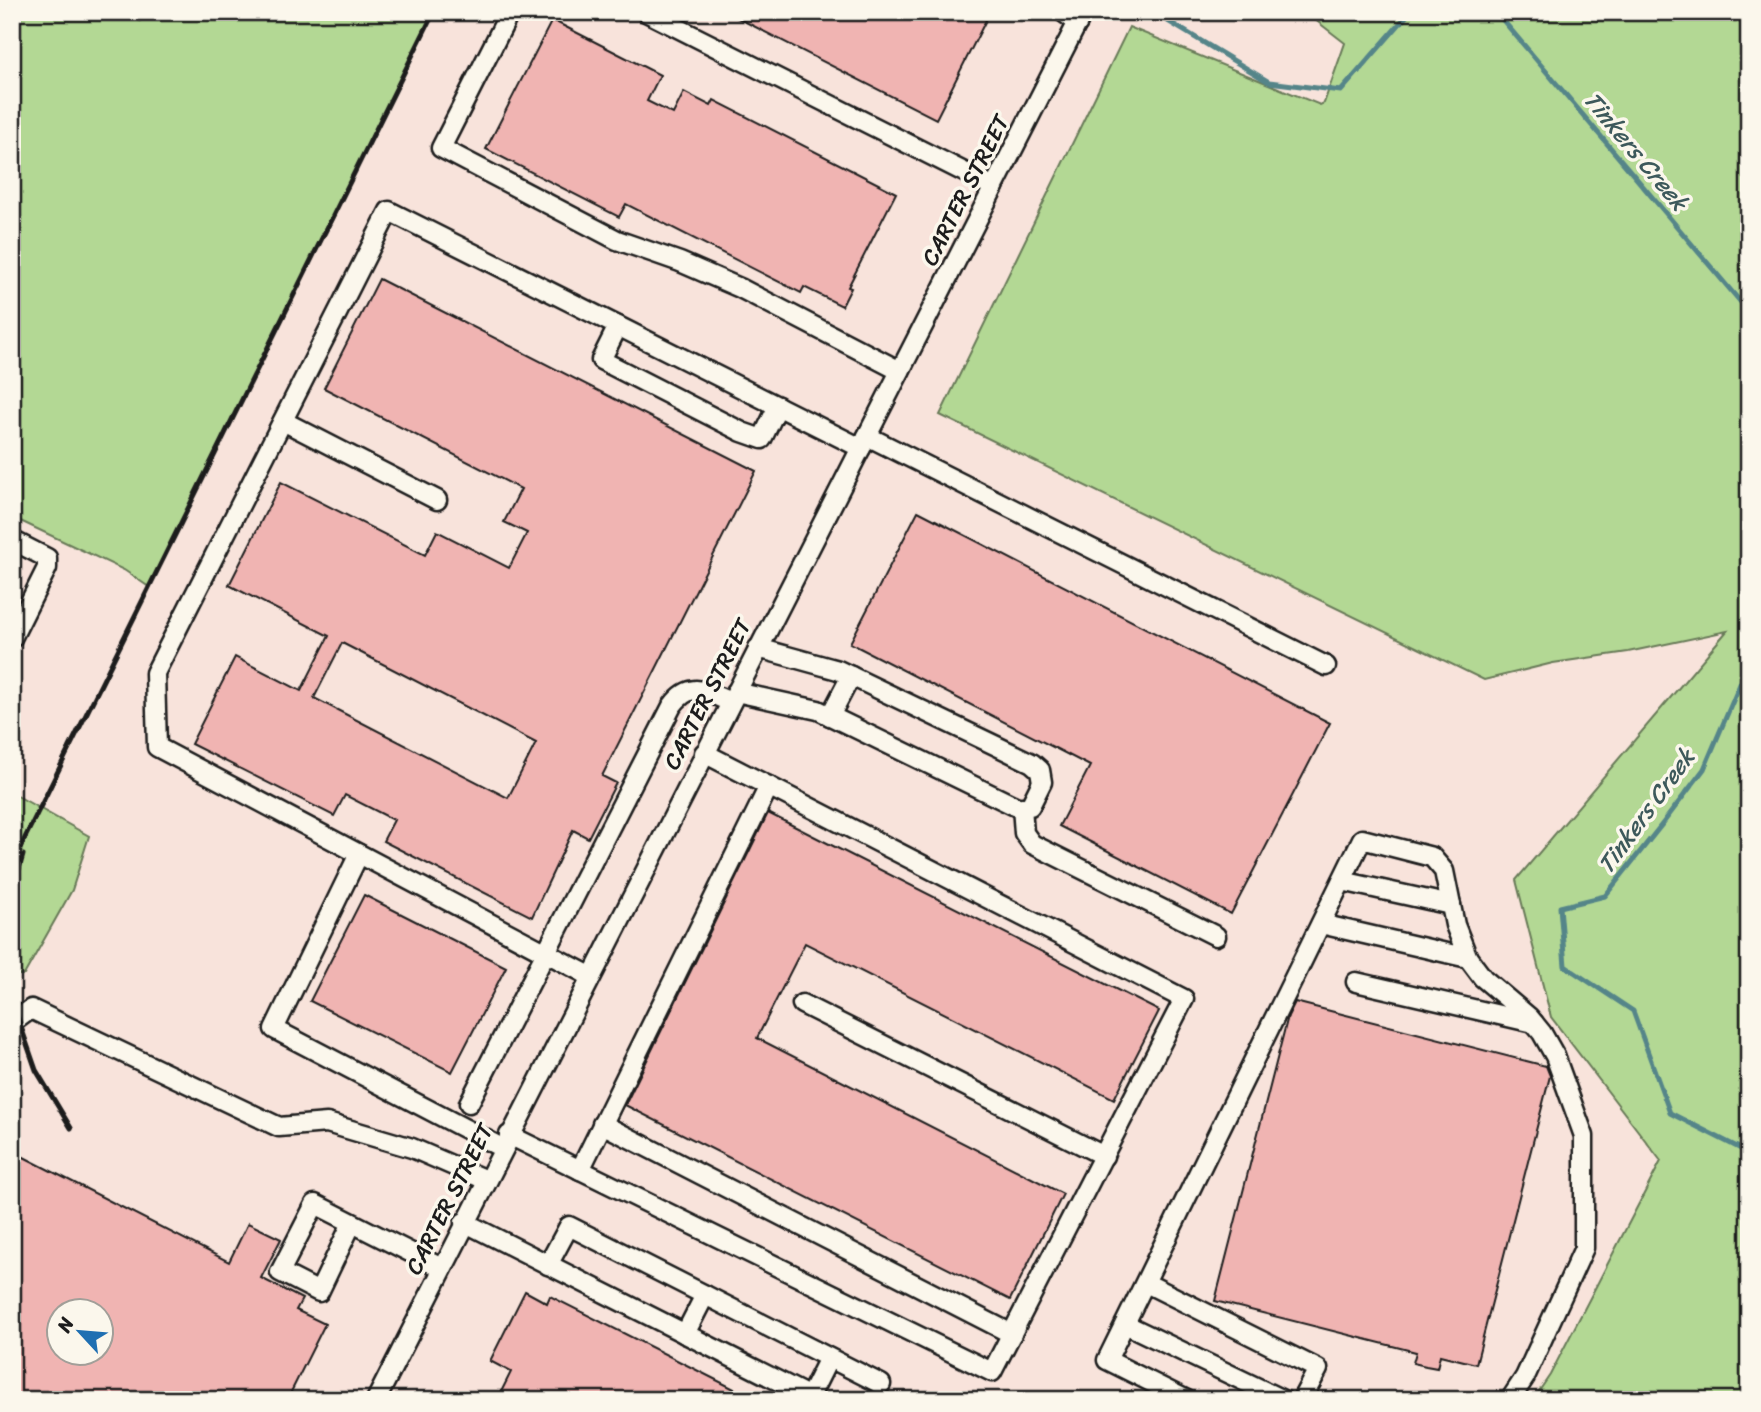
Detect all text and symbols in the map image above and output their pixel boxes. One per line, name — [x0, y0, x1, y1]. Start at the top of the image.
water label: Tinkers Creek — [1573, 81, 1700, 222]
street label: CARTER STREET — [910, 106, 1022, 273]
street label: CARTER STREET — [652, 610, 764, 777]
water label: Tinkers Creek — [1586, 738, 1707, 883]
street label: CARTER STREET — [394, 1115, 506, 1282]
north arrow — [46, 1296, 116, 1366]
text: N — [47, 1311, 83, 1339]

